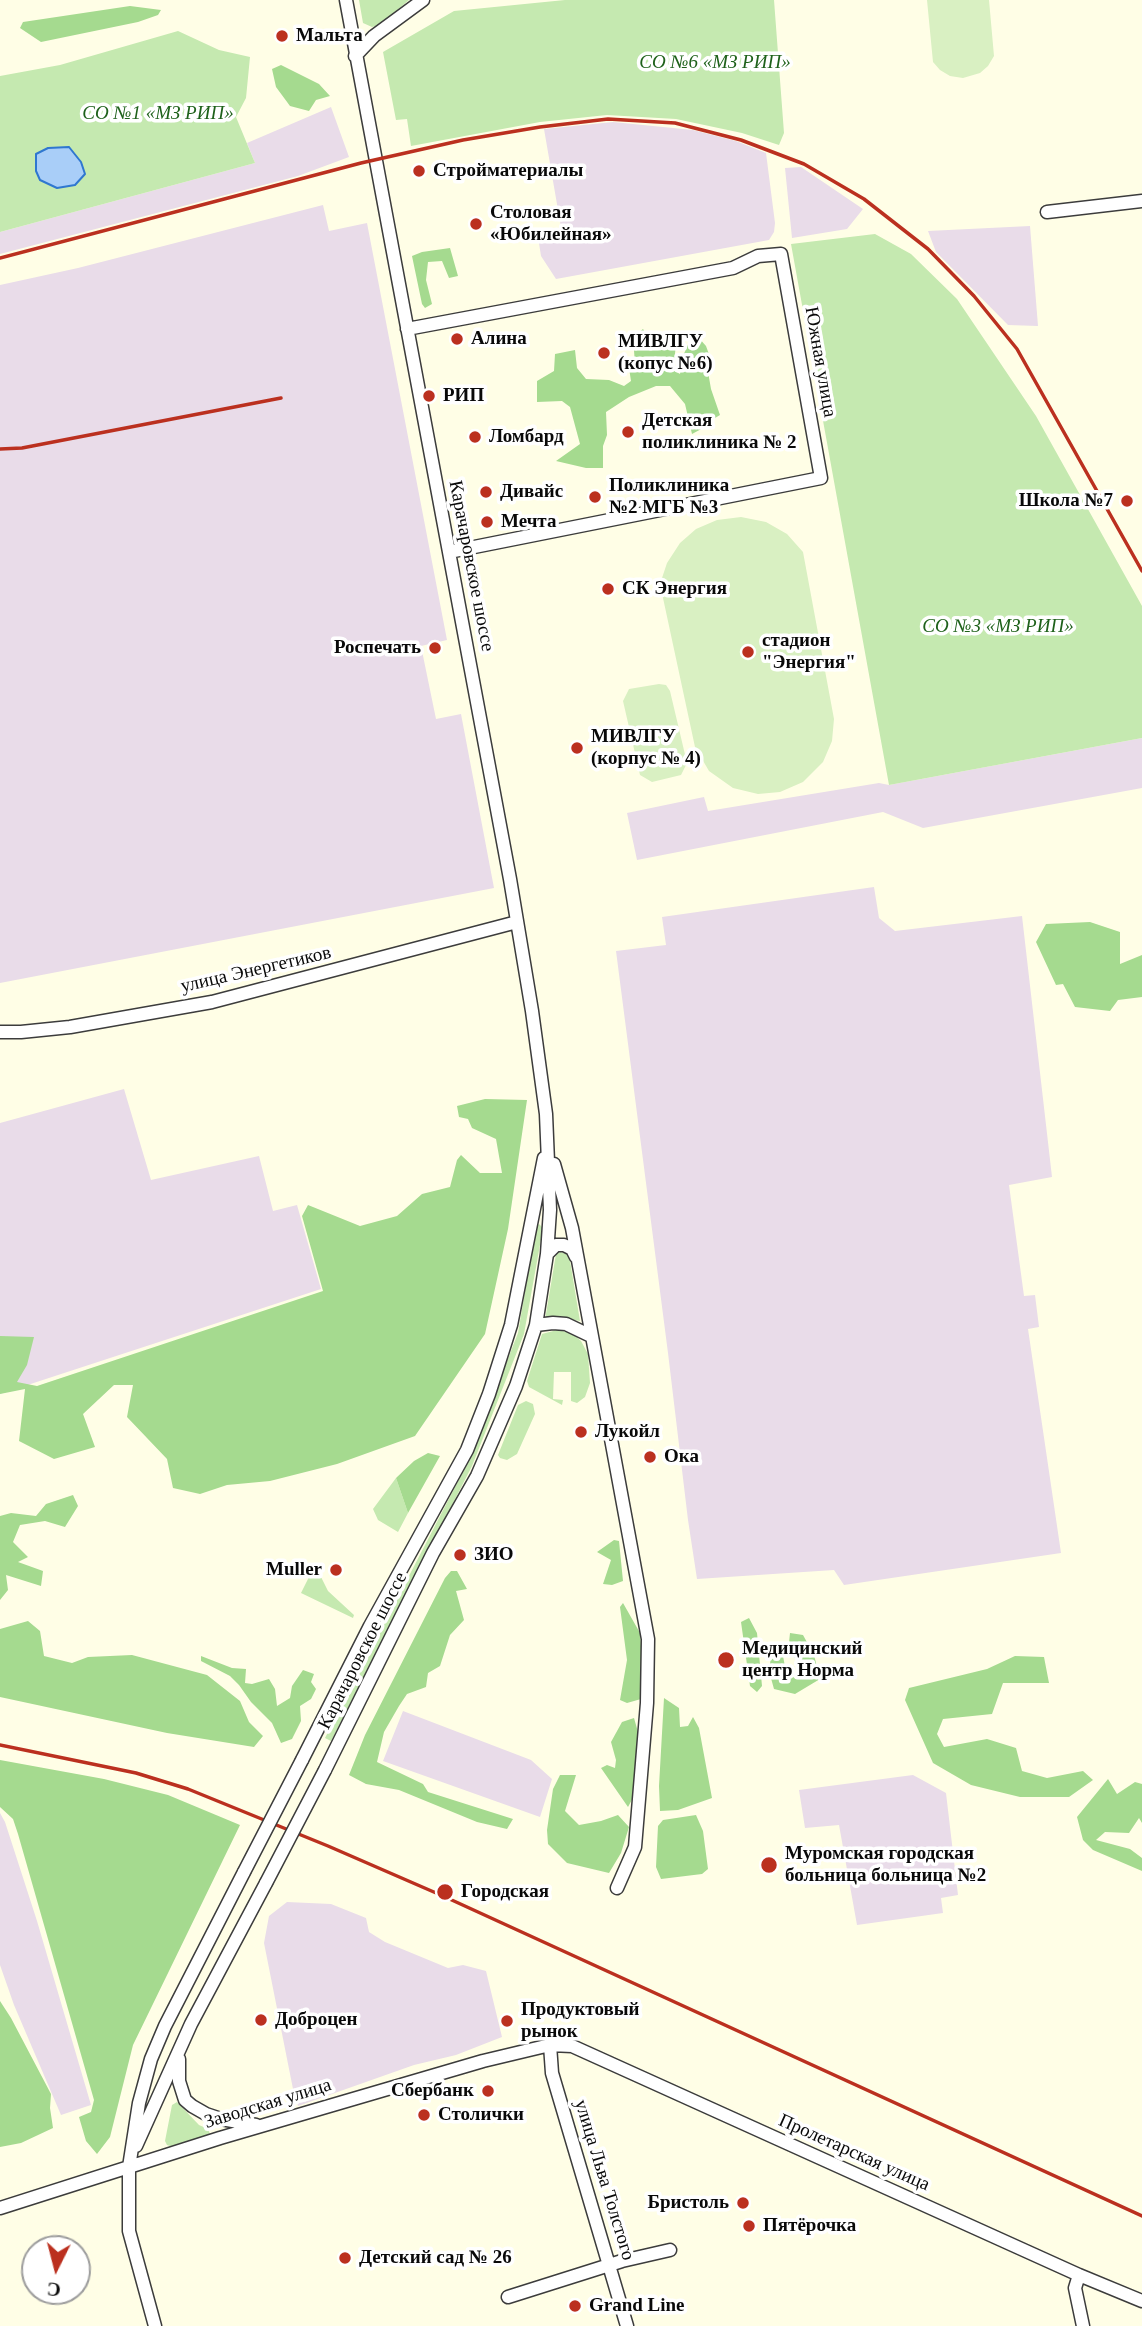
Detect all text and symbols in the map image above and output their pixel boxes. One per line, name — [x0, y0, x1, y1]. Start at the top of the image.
place label: Мальта — [296, 25, 363, 47]
marker: Мальта — [274, 28, 290, 44]
park label: СО №6 «МЗ РИП» — [639, 52, 791, 74]
park label: СО №1 «МЗ РИП» — [82, 103, 234, 125]
place label: Стройматериалы — [433, 160, 583, 182]
marker: Стройматериалы — [411, 163, 427, 179]
place label: Столовая «Юбилейная» — [490, 202, 612, 246]
marker: Столовая «Юбилейная» — [468, 216, 484, 232]
street label: Южная улица — [799, 305, 841, 419]
place label: Алина — [471, 328, 527, 350]
marker: Алина — [449, 331, 465, 347]
place label: МИВЛГУ (копус №6) — [618, 331, 712, 375]
marker: МИВЛГУ (копус №6) — [596, 345, 612, 361]
place label: РИП — [443, 385, 484, 407]
marker: РИП — [421, 388, 437, 404]
place label: Детская поликлиника № 2 — [642, 410, 797, 454]
marker: Детская поликлиника № 2 — [620, 424, 636, 440]
place label: Ломбард — [489, 426, 564, 448]
marker: Ломбард — [467, 429, 483, 445]
place label: Поликлиника №2 МГБ №3 — [609, 475, 729, 519]
street label: Карачаровское шоссе — [443, 479, 499, 653]
place label: Дивайс — [500, 481, 563, 503]
marker: Дивайс — [478, 484, 494, 500]
marker: Поликлиника №2 МГБ №3 — [587, 489, 603, 505]
place label: Школа №7 — [1019, 490, 1113, 512]
marker: Школа №7 — [1119, 493, 1135, 509]
place label: Мечта — [501, 511, 556, 533]
marker: Мечта — [479, 514, 495, 530]
place label: СК Энергия — [622, 578, 727, 600]
marker: СК Энергия — [600, 581, 616, 597]
park label: СО №3 «МЗ РИП» — [922, 616, 1074, 638]
place label: стадион "Энергия" — [762, 630, 856, 674]
place label: Роспечать — [334, 637, 421, 659]
marker: Роспечать — [427, 640, 443, 656]
marker: стадион "Энергия" — [740, 644, 756, 660]
place label: МИВЛГУ (корпус № 4) — [591, 726, 701, 770]
marker: МИВЛГУ (корпус № 4) — [569, 740, 585, 756]
street label: улица Энергетиков — [179, 942, 333, 998]
place label: Лукойл — [595, 1421, 660, 1443]
marker: Лукойл — [573, 1424, 589, 1440]
place label: Ока — [664, 1446, 699, 1468]
marker: Ока — [642, 1449, 658, 1465]
place label: ЗИО — [474, 1544, 514, 1566]
marker: ЗИО — [452, 1547, 468, 1563]
place label: Muller — [266, 1559, 322, 1581]
marker: Muller — [328, 1562, 344, 1578]
street label: Карачаровское шоссе — [313, 1568, 413, 1734]
place label: Медицинский центр Норма — [742, 1638, 863, 1682]
marker: Медицинский центр Норма — [716, 1650, 736, 1670]
place label: Муромская городская больница больница №2 — [785, 1843, 986, 1887]
marker: Муромская городская больница больница №2 — [759, 1855, 779, 1875]
place label: Городская — [461, 1881, 549, 1903]
marker: Городская — [435, 1882, 455, 1902]
place label: Продуктовый рынок — [521, 1999, 640, 2043]
place label: Доброцен — [275, 2009, 357, 2031]
marker: Доброцен — [253, 2012, 269, 2028]
marker: Продуктовый рынок — [499, 2013, 515, 2029]
street label: Заводская улица — [202, 2074, 334, 2134]
place label: Сбербанк — [391, 2080, 474, 2102]
marker: Сбербанк — [480, 2083, 496, 2099]
street label: улица Льва Толстого — [569, 2097, 639, 2263]
place label: Столички — [438, 2104, 524, 2126]
marker: Столички — [416, 2107, 432, 2123]
street label: Пролетарская улица — [775, 2109, 933, 2197]
place label: Бристоль — [647, 2192, 729, 2214]
marker: Бристоль — [735, 2195, 751, 2211]
place label: Пятёрочка — [763, 2215, 856, 2237]
marker: Пятёрочка — [741, 2218, 757, 2234]
north arrow — [21, 2235, 91, 2305]
place label: Детский сад № 26 — [359, 2247, 512, 2269]
marker: Детский сад № 26 — [337, 2250, 353, 2266]
text: С — [46, 2278, 62, 2301]
place label: Grand Line — [589, 2295, 685, 2317]
marker: Grand Line — [567, 2298, 583, 2314]

